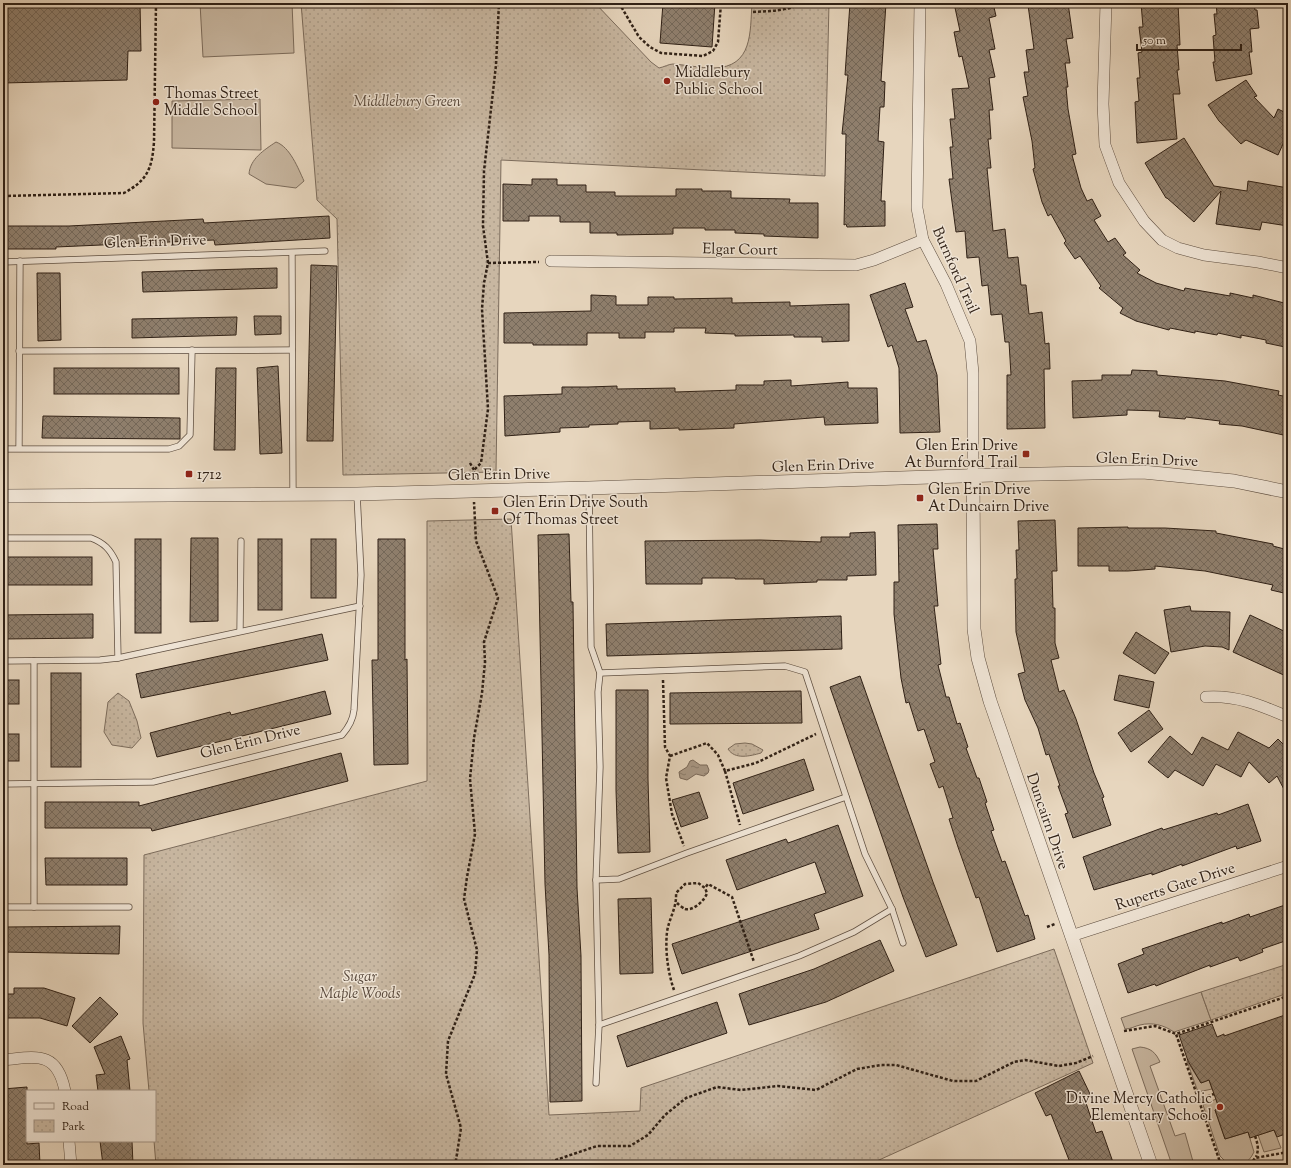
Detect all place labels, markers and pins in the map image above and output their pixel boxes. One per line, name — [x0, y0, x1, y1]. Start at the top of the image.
place label: Middlebury Public School — [675, 63, 763, 101]
marker: Middlebury Public School — [662, 76, 672, 86]
place label: Thomas Street Middle School — [164, 84, 259, 122]
marker: Thomas Street Middle School — [151, 97, 161, 107]
place label: Glen Erin Drive At Burnford Trail — [904, 436, 1018, 474]
marker: Glen Erin Drive At Burnford Trail — [1021, 449, 1031, 459]
place label: 1712 — [197, 465, 222, 486]
marker: 1712 — [184, 469, 194, 479]
place label: Glen Erin Drive At Duncairn Drive — [928, 480, 1049, 518]
place label: Glen Erin Drive South Of Thomas Street — [503, 493, 649, 531]
marker: Glen Erin Drive At Duncairn Drive — [915, 493, 925, 503]
marker: Glen Erin Drive South Of Thomas Street — [490, 506, 500, 516]
place label: Divine Mercy Catholic Elementary School — [1066, 1089, 1212, 1127]
marker: Divine Mercy Catholic Elementary School — [1215, 1102, 1225, 1112]

